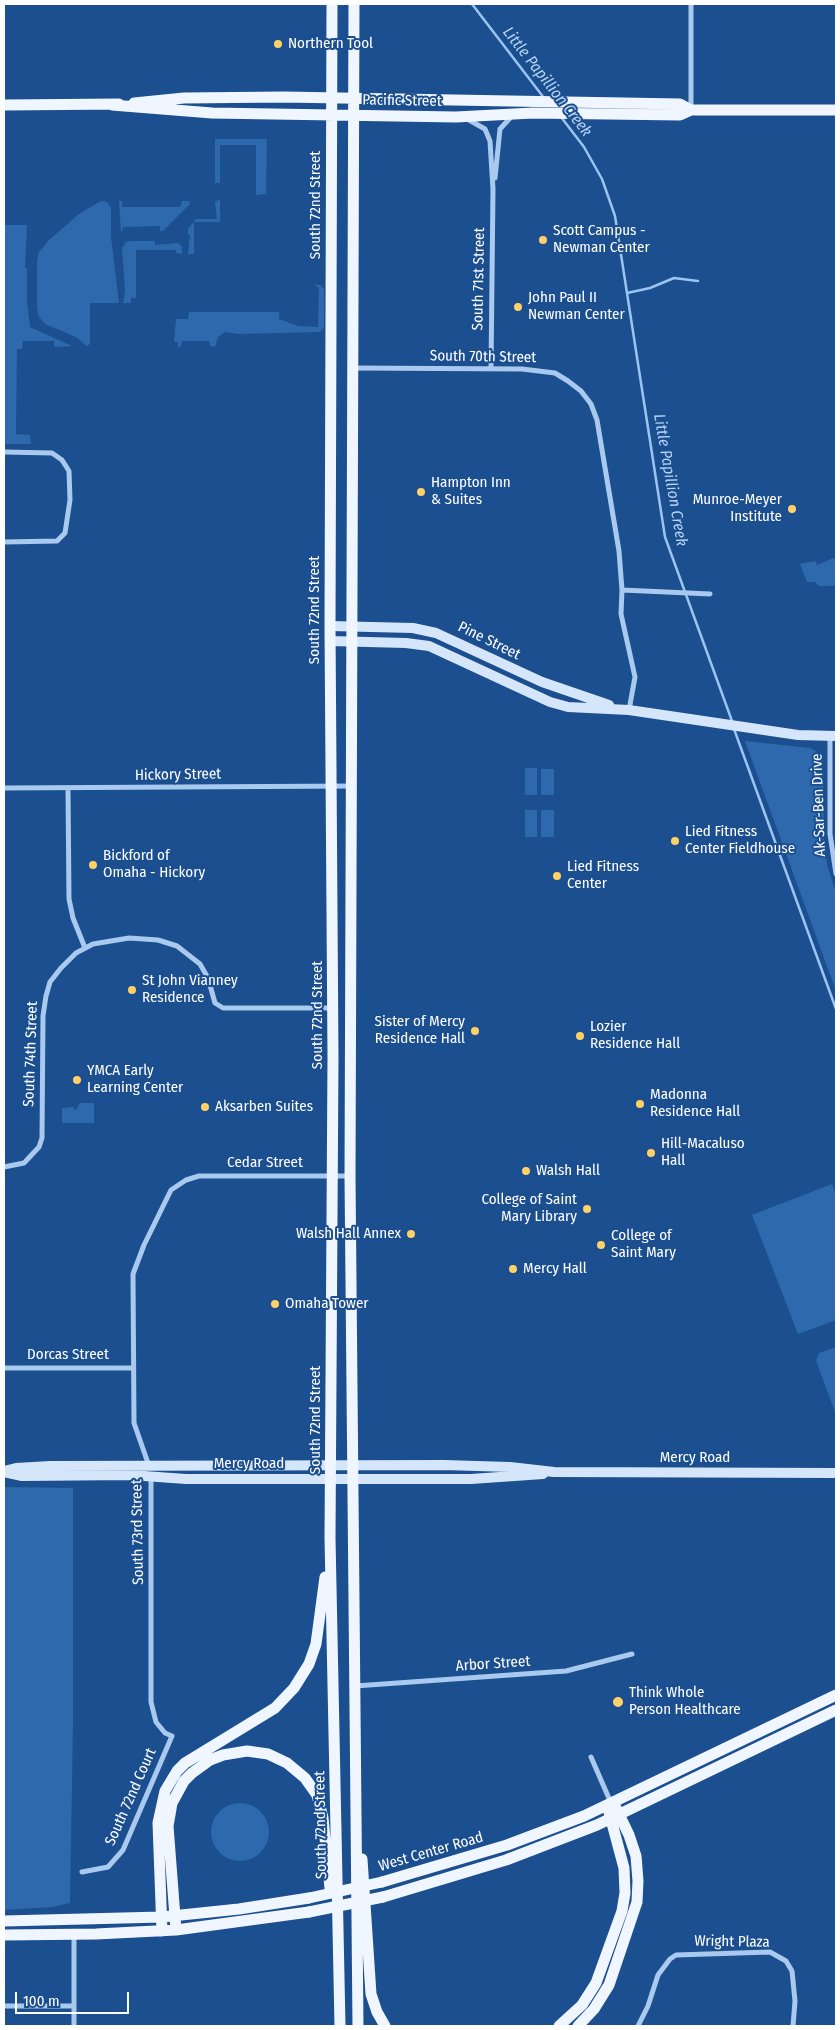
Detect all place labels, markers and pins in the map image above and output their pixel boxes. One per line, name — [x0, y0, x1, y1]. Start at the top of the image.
place label: Northern Tool — [288, 35, 373, 53]
marker: Northern Tool — [272, 38, 284, 50]
place label: Scott Campus - Newman Center — [553, 222, 650, 257]
marker: Scott Campus - Newman Center — [537, 234, 549, 246]
place label: John Paul II Newman Center — [528, 289, 625, 324]
marker: John Paul II Newman Center — [512, 301, 524, 313]
place label: Hampton Inn & Suites — [431, 474, 511, 509]
marker: Hampton Inn & Suites — [415, 486, 427, 498]
place label: Munroe-Meyer Institute — [693, 491, 782, 526]
marker: Munroe-Meyer Institute — [786, 503, 798, 515]
place label: Lied Fitness Center Fieldhouse — [685, 823, 795, 858]
marker: Lied Fitness Center Fieldhouse — [669, 835, 681, 847]
place label: Bickford of Omaha - Hickory — [103, 847, 205, 882]
place label: Lied Fitness Center — [567, 858, 639, 893]
marker: Bickford of Omaha - Hickory — [87, 859, 99, 871]
marker: Lied Fitness Center — [551, 870, 563, 882]
place label: St John Vianney Residence — [142, 972, 238, 1007]
marker: St John Vianney Residence — [126, 984, 138, 996]
place label: Sister of Mercy Residence Hall — [375, 1013, 465, 1048]
place label: Lozier Residence Hall — [590, 1018, 680, 1053]
marker: Sister of Mercy Residence Hall — [469, 1025, 481, 1037]
marker: Lozier Residence Hall — [574, 1030, 586, 1042]
place label: YMCA Early Learning Center — [87, 1062, 183, 1097]
marker: YMCA Early Learning Center — [71, 1074, 83, 1086]
place label: Madonna Residence Hall — [650, 1086, 740, 1121]
place label: Aksarben Suites — [215, 1098, 313, 1116]
marker: Madonna Residence Hall — [634, 1098, 646, 1110]
marker: Aksarben Suites — [199, 1101, 211, 1113]
place label: Hill-Macaluso Hall — [661, 1135, 745, 1170]
marker: Hill-Macaluso Hall — [645, 1147, 657, 1159]
place label: Walsh Hall — [536, 1162, 600, 1180]
marker: Walsh Hall — [520, 1165, 532, 1177]
place label: College of Saint Mary Library — [481, 1191, 577, 1226]
marker: College of Saint Mary Library — [581, 1203, 593, 1215]
place label: Walsh Hall Annex — [296, 1225, 401, 1243]
place label: College of Saint Mary — [611, 1227, 676, 1262]
marker: Walsh Hall Annex — [405, 1228, 417, 1240]
marker: College of Saint Mary — [595, 1239, 607, 1251]
place label: Mercy Hall — [523, 1260, 587, 1278]
marker: Mercy Hall — [507, 1263, 519, 1275]
place label: Omaha Tower — [285, 1295, 369, 1313]
marker: Omaha Tower — [269, 1298, 281, 1310]
place label: Think Whole Person Healthcare — [629, 1684, 741, 1719]
marker: Think Whole Person Healthcare — [611, 1695, 625, 1709]

